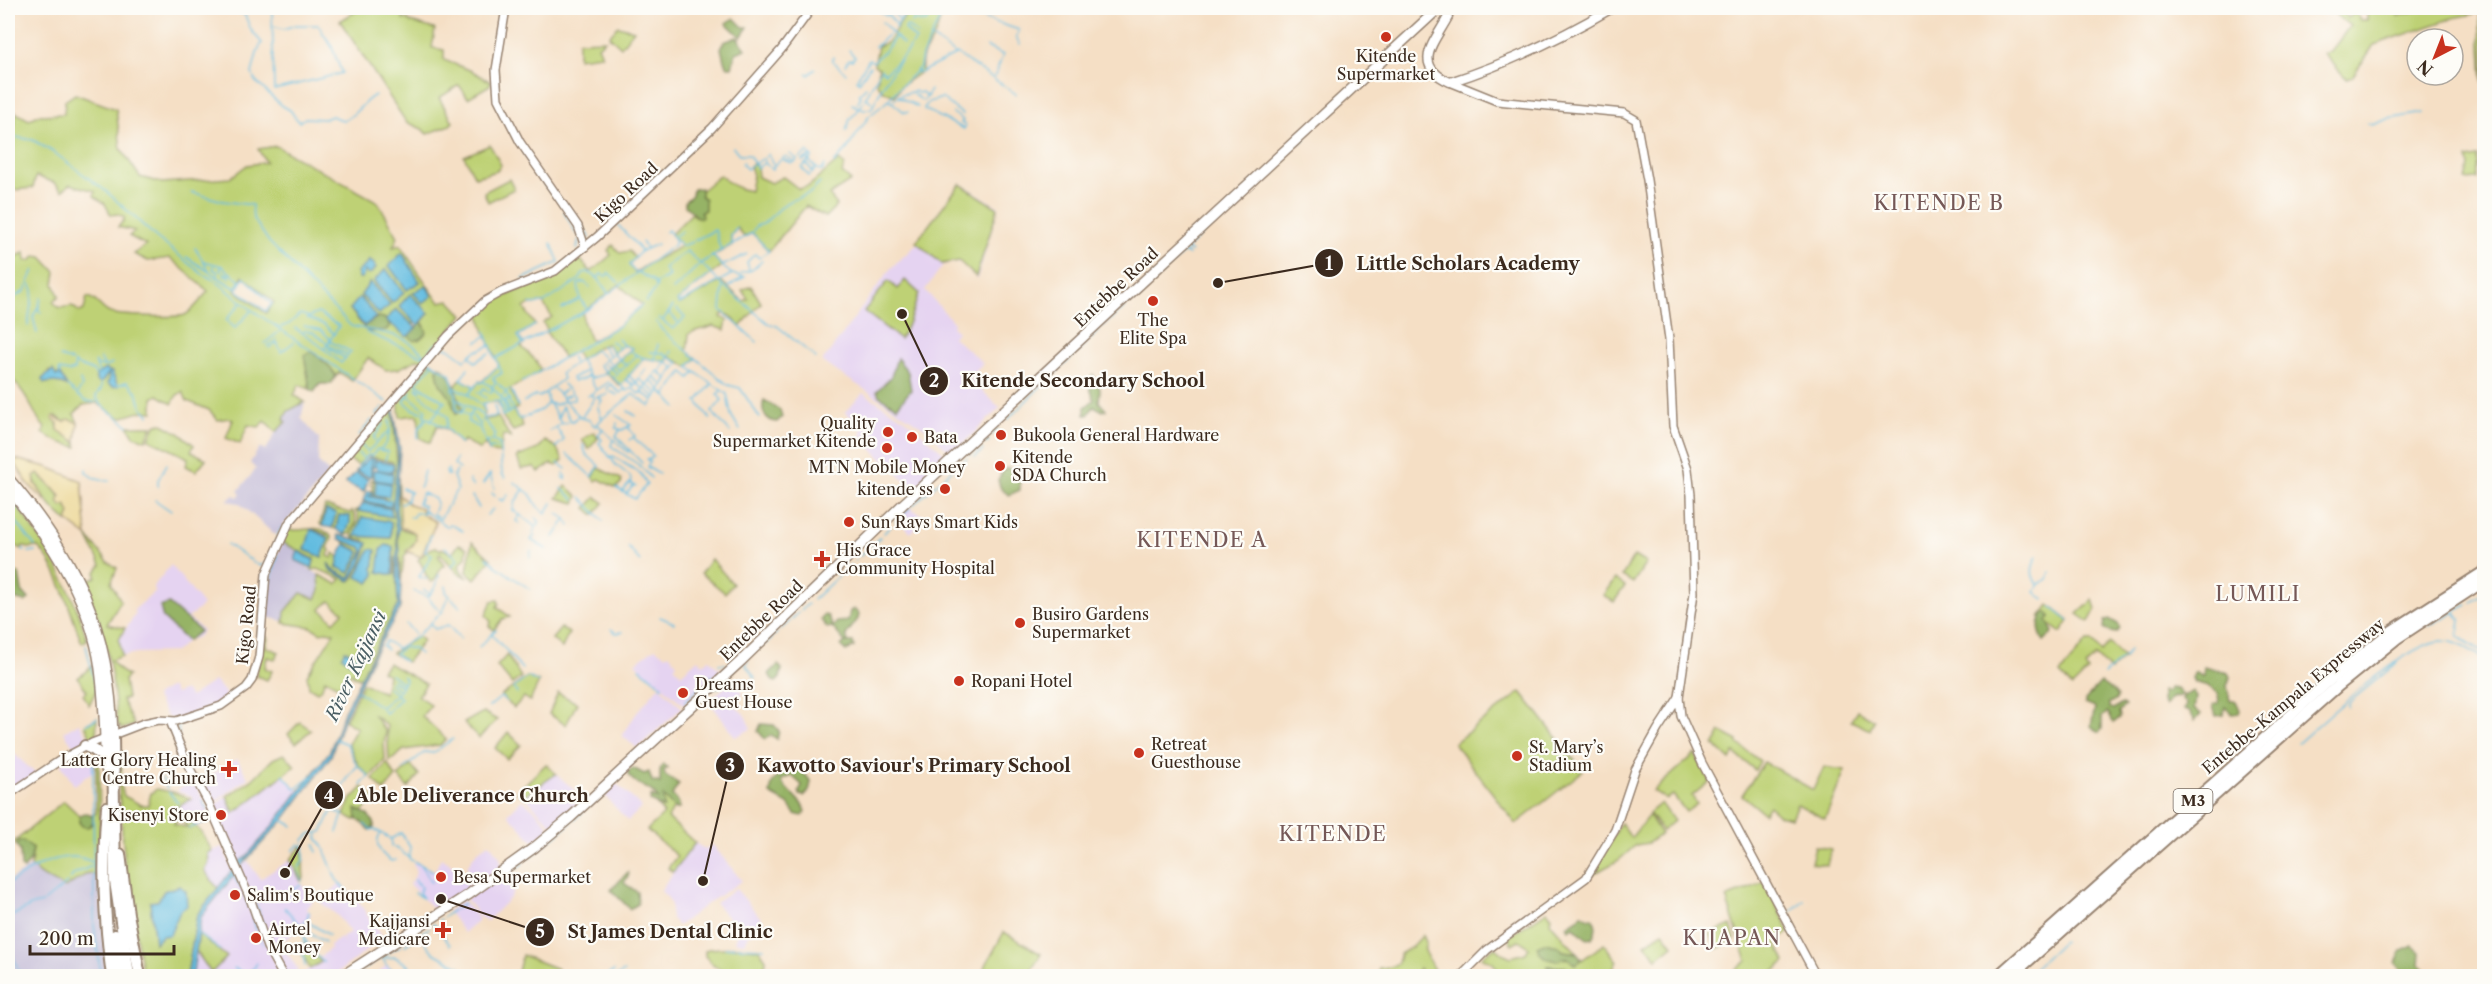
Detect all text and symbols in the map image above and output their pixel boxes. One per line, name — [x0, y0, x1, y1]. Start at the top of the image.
north arrow — [2405, 27, 2465, 87]
marker: Kitende Supermarket — [1379, 30, 1393, 44]
place label: Kitende Supermarket — [1337, 46, 1435, 84]
text: N — [2413, 56, 2437, 80]
street label: Kigo Road — [590, 157, 662, 226]
district label: KITENDE B — [1874, 191, 2004, 215]
street label: Entebbe Road — [1070, 243, 1162, 331]
callout: Little Scholars Academy — [1314, 245, 1592, 281]
text: 1 — [1325, 253, 1333, 275]
text: Little Scholars Academy — [1356, 253, 1581, 275]
marker: The Elite Spa — [1146, 294, 1160, 308]
place label: The Elite Spa — [1119, 310, 1187, 348]
callout: Kitende Secondary School — [919, 363, 1217, 399]
text: 2 — [929, 370, 939, 392]
text: Kitende Secondary School — [961, 370, 1205, 392]
place label: Quality Supermarket Kitende — [713, 413, 877, 451]
marker: Quality Supermarket Kitende — [881, 425, 895, 439]
place label: Bukoola General Hardware — [1013, 425, 1219, 445]
place label: Bata — [924, 427, 958, 447]
marker: Bukoola General Hardware — [994, 428, 1008, 442]
marker: Bata — [905, 430, 919, 444]
marker: MTN Mobile Money — [880, 441, 894, 455]
place label: Kitende SDA Church — [1012, 447, 1107, 485]
place label: MTN Mobile Money — [809, 457, 967, 477]
marker: Kitende SDA Church — [993, 459, 1007, 473]
place label: kitende ss — [857, 479, 933, 499]
marker: kitende ss — [938, 482, 952, 496]
place label: Sun Rays Smart Kids — [861, 512, 1018, 532]
marker: Sun Rays Smart Kids — [842, 515, 856, 529]
district label: KITENDE A — [1137, 528, 1268, 552]
place label: His Grace Community Hospital — [836, 540, 995, 578]
marker: His Grace Community Hospital — [813, 550, 831, 568]
street label: Entebbe Road — [715, 575, 807, 665]
district label: LUMILI — [2215, 582, 2301, 606]
street label: Kigo Road — [232, 584, 260, 665]
place label: Busiro Gardens Supermarket — [1032, 604, 1149, 642]
water label: River Kajjansi — [320, 606, 392, 726]
street label: Entebbe-Kampala Expressway — [2198, 613, 2389, 778]
marker: Busiro Gardens Supermarket — [1013, 616, 1027, 630]
place label: Ropani Hotel — [971, 671, 1073, 691]
place label: Dreams Guest House — [695, 674, 792, 712]
marker: Ropani Hotel — [952, 674, 966, 688]
marker: Dreams Guest House — [676, 686, 690, 700]
place label: Retreat Guesthouse — [1151, 734, 1241, 772]
place label: St. Mary’s Stadium — [1529, 737, 1603, 775]
marker: Retreat Guesthouse — [1132, 746, 1146, 760]
callout: Kawotto Saviour's Primary School — [715, 748, 1083, 784]
marker: St. Mary’s Stadium — [1510, 749, 1524, 763]
place label: Latter Glory Healing Centre Church — [60, 750, 217, 788]
text: 3 — [725, 755, 735, 777]
text: Kawotto Saviour's Primary School — [757, 755, 1071, 777]
marker: Latter Glory Healing Centre Church — [220, 760, 238, 778]
callout: Able Deliverance Church — [314, 777, 601, 813]
text: 4 — [324, 785, 334, 807]
text: Able Deliverance Church — [354, 785, 590, 807]
road number: M3 — [2174, 789, 2212, 813]
place label: Kisenyi Store — [108, 805, 209, 825]
marker: Kisenyi Store — [214, 808, 228, 822]
district label: KITENDE — [1279, 822, 1387, 846]
place label: Besa Supermarket — [453, 867, 591, 887]
marker: Besa Supermarket — [434, 870, 448, 884]
place label: Salim's Boutique — [247, 885, 374, 905]
marker: Salim's Boutique — [228, 888, 242, 902]
place label: Kajjansi Medicare — [358, 911, 430, 949]
callout: St James Dental Clinic — [525, 914, 784, 950]
scale bar — [30, 918, 174, 956]
place label: Airtel Money — [267, 919, 322, 957]
marker: Kajjansi Medicare — [434, 921, 452, 939]
text: 5 — [535, 921, 545, 943]
text: St James Dental Clinic — [567, 921, 773, 943]
district label: KIJAPAN — [1682, 926, 1782, 950]
text: 200 m — [39, 928, 94, 950]
marker: Airtel Money — [249, 931, 263, 945]

